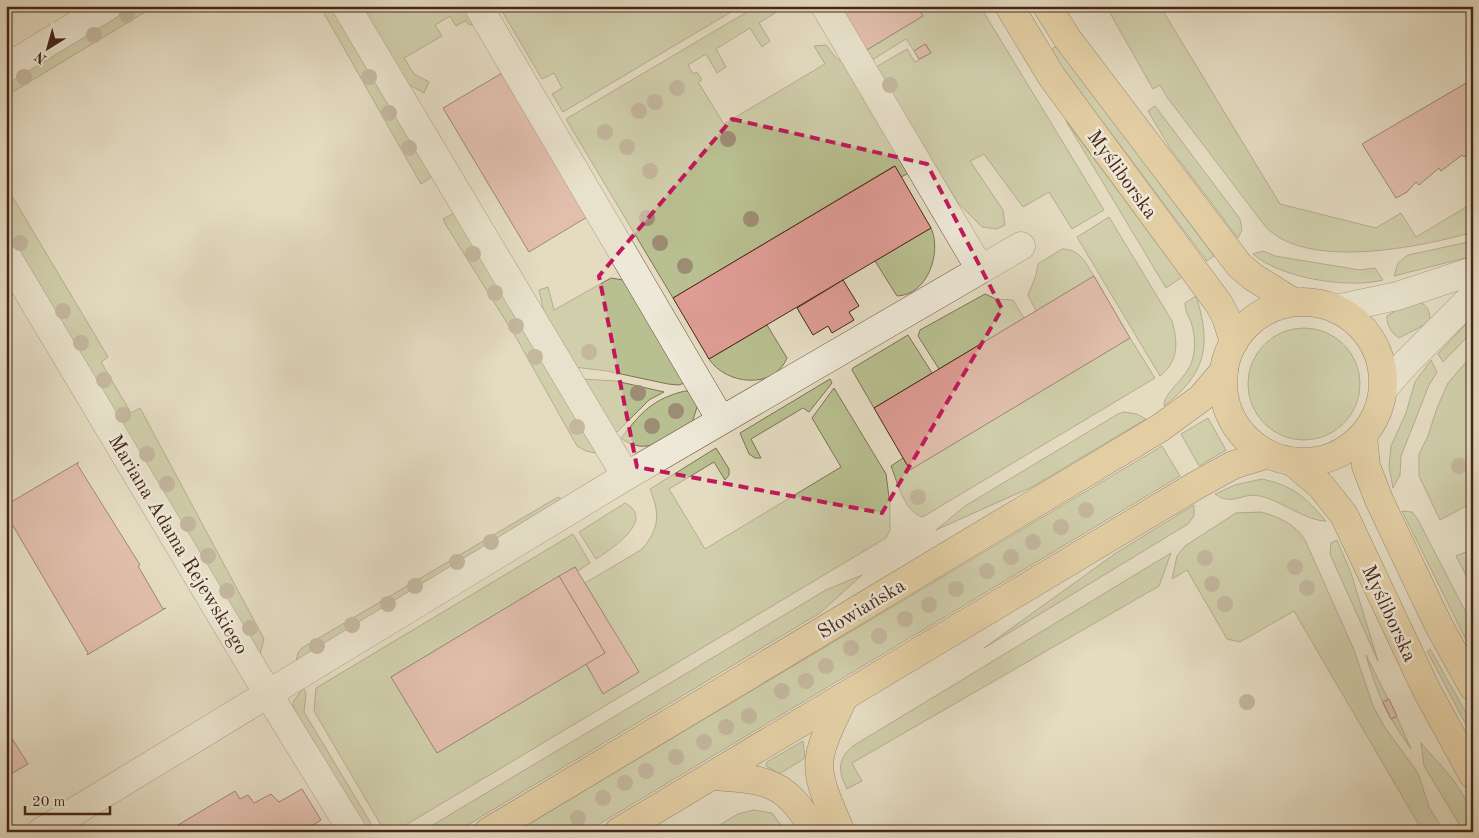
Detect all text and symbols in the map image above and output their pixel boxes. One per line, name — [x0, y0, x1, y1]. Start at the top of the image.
north arrow — [22, 22, 72, 72]
text: N — [32, 49, 49, 66]
street label: Myśliborska — [1083, 127, 1160, 223]
street label: Mariana Adama Rejewskiego — [104, 432, 251, 658]
street label: Myśliborska — [1357, 562, 1419, 665]
street label: Słowiańska — [815, 576, 909, 644]
scale bar — [25, 783, 110, 815]
text: 20 m — [32, 795, 66, 810]

